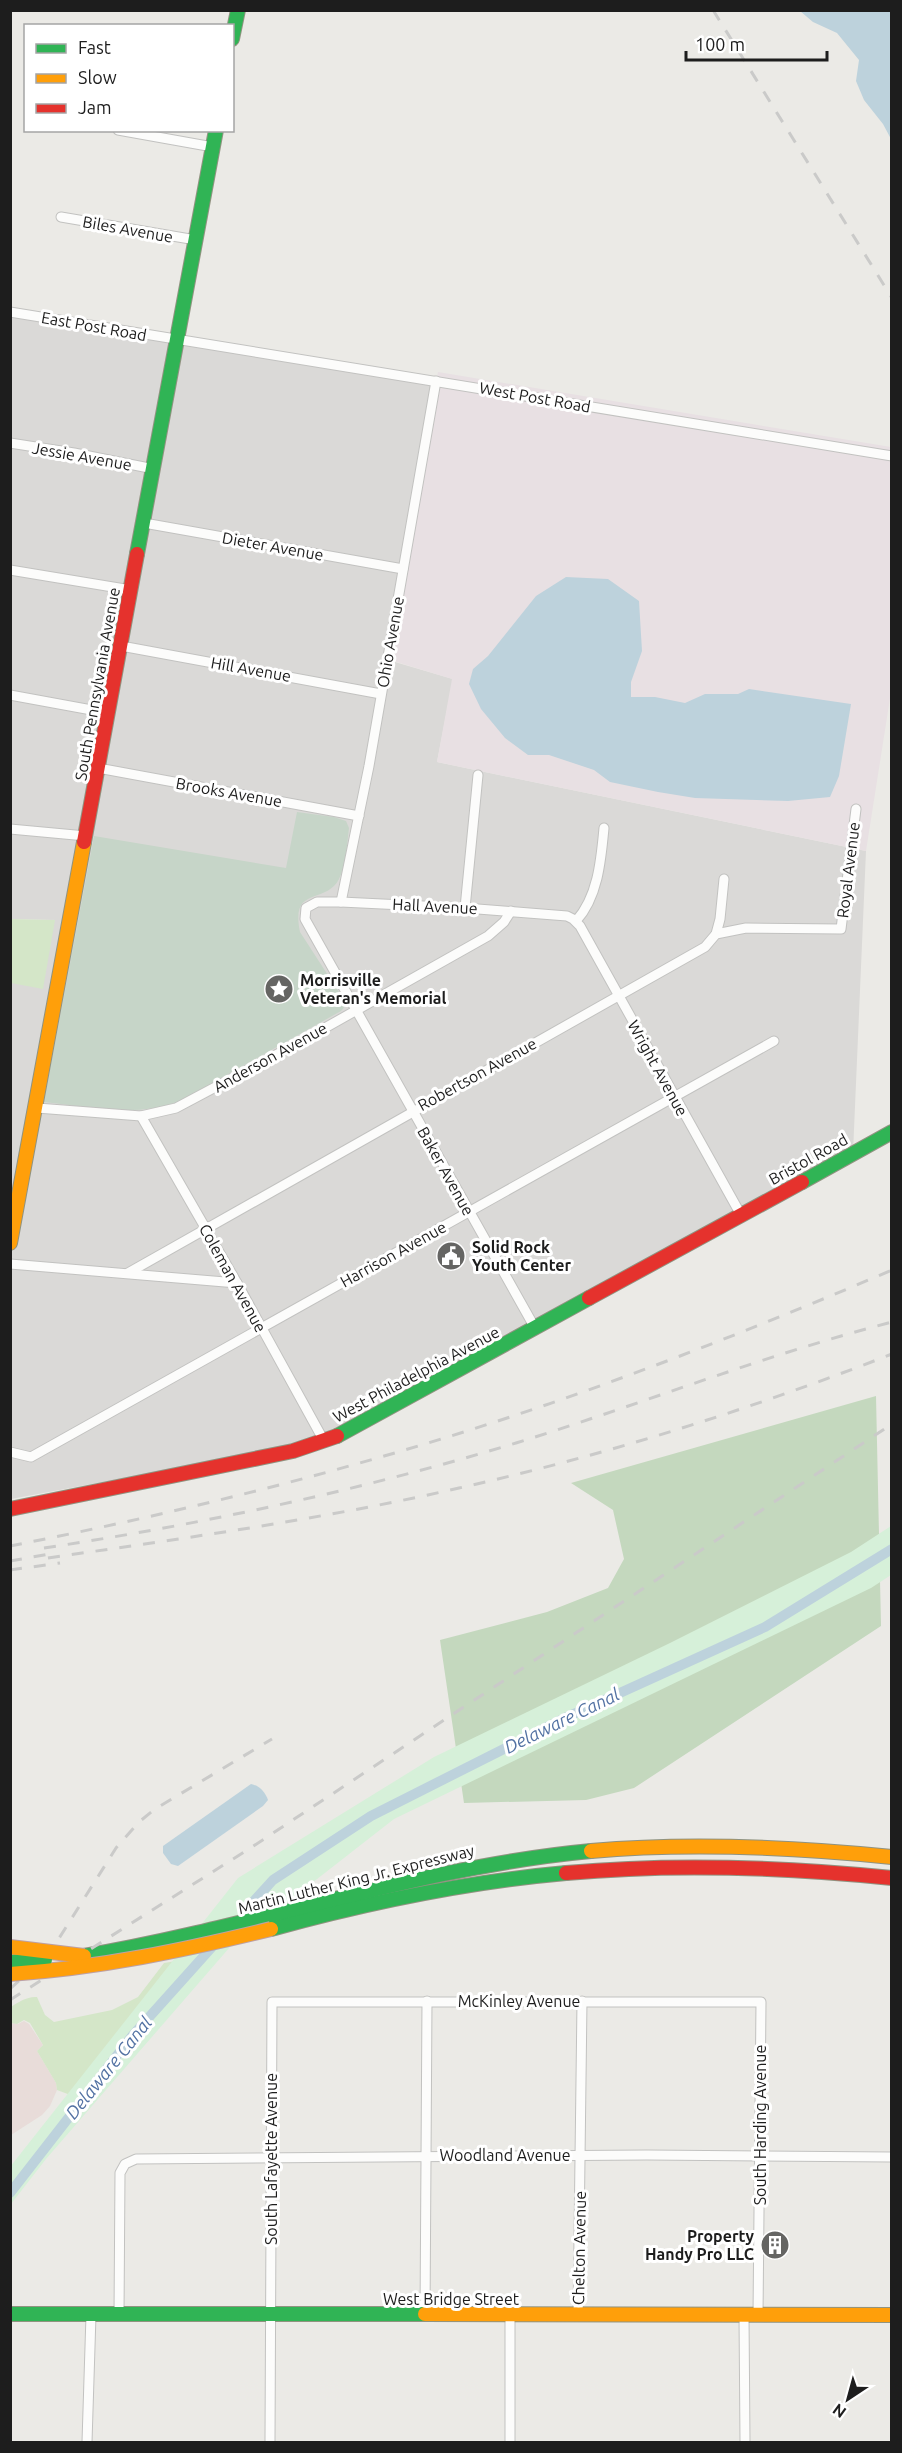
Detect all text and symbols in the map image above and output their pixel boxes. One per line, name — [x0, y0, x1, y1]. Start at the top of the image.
legend — [24, 24, 234, 132]
scale bar — [686, 24, 827, 62]
text: 100 m — [695, 34, 745, 54]
text: Fast — [78, 37, 111, 57]
text: Slow — [78, 67, 117, 87]
text: Jam — [78, 97, 112, 117]
street label: Biles Avenue — [81, 212, 175, 246]
street label: East Post Road — [40, 308, 148, 344]
street label: West Post Road — [478, 378, 592, 416]
street label: Jessie Avenue — [31, 438, 133, 474]
street label: Dieter Avenue — [221, 528, 325, 564]
street label: South Pennsylvania Avenue — [71, 586, 123, 782]
street label: Ohio Avenue — [373, 595, 407, 689]
street label: Hill Avenue — [210, 653, 292, 685]
street label: Brooks Avenue — [174, 774, 284, 810]
street label: Royal Avenue — [833, 821, 863, 919]
street label: Hall Avenue — [392, 895, 478, 917]
place label: Morrisville Veteran's Memorial — [300, 971, 447, 1007]
place icon: Morrisville Veteran's Memorial — [263, 973, 295, 1005]
street label: Wright Avenue — [624, 1017, 692, 1119]
street label: Anderson Avenue — [210, 1018, 330, 1096]
street label: Robertson Avenue — [415, 1034, 539, 1114]
street label: Baker Avenue — [414, 1123, 478, 1219]
street label: Bristol Road — [765, 1130, 851, 1188]
street label: Harrison Avenue — [337, 1217, 449, 1291]
street label: Coleman Avenue — [196, 1221, 270, 1335]
place label: Solid Rock Youth Center — [472, 1238, 572, 1274]
public building icon: Solid Rock Youth Center — [435, 1240, 467, 1272]
street label: West Philadelphia Avenue — [330, 1322, 502, 1426]
water label: Delaware Canal — [501, 1684, 622, 1757]
street label: Martin Luther King Jr. Expressway — [236, 1841, 476, 1917]
street label: McKinley Avenue — [458, 1992, 580, 2010]
water label: Delaware Canal — [61, 2012, 155, 2122]
street label: South Harding Avenue — [751, 2045, 769, 2205]
street label: South Lafayette Avenue — [262, 2073, 280, 2245]
street label: Woodland Avenue — [439, 2146, 571, 2164]
street label: Chelton Avenue — [569, 2191, 589, 2305]
place label: Property Handy Pro LLC — [645, 2227, 754, 2263]
building icon: Property Handy Pro LLC — [759, 2229, 791, 2261]
street label: West Bridge Street — [383, 2290, 520, 2308]
north arrow — [818, 2369, 878, 2429]
text: N — [829, 2400, 849, 2422]

